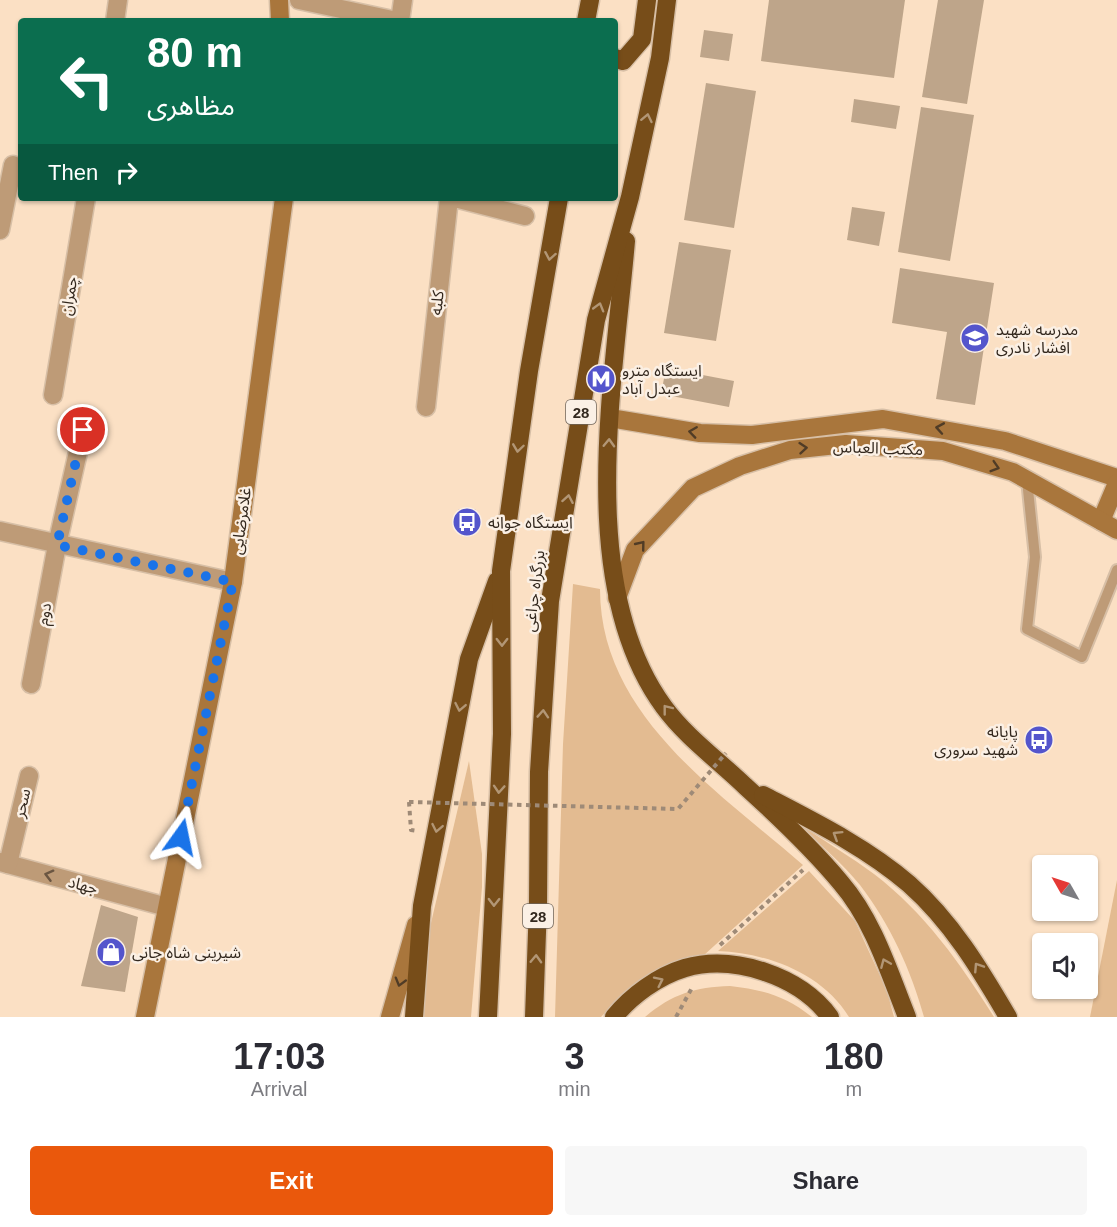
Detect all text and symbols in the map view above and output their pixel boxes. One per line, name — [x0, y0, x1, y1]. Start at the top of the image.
text: 80 m — [147, 29, 243, 76]
icon: left — [48, 42, 126, 120]
text: مظاهری — [147, 91, 235, 121]
one-way arrow — [639, 113, 652, 123]
icon: right — [110, 156, 143, 189]
text: Then — [48, 160, 98, 185]
one-way arrow — [544, 251, 556, 260]
street label: چمران — [58, 275, 82, 317]
street label: کلبه — [427, 289, 447, 316]
one-way arrow — [592, 302, 605, 312]
place label: مدرسه شهید افشار نادری — [996, 321, 1078, 357]
school or university icon: مدرسه شهید افشار نادری — [959, 322, 991, 354]
place label: ایستگاه مترو عبدل آباد — [622, 362, 702, 399]
metro station icon: ایستگاه مترو عبدل آباد — [585, 363, 617, 395]
road number: 28 — [566, 400, 596, 424]
pin — [57, 404, 108, 455]
icon: arrive — [66, 413, 99, 446]
one-way arrow — [935, 423, 944, 435]
one-way arrow — [689, 426, 698, 438]
one-way arrow — [602, 438, 615, 447]
street label: مکتب العباس — [833, 438, 923, 459]
one-way arrow — [799, 442, 808, 455]
one-way arrow — [513, 444, 525, 453]
one-way arrow — [989, 460, 1000, 472]
street label: غلامرضایی — [228, 486, 255, 556]
one-way arrow — [561, 495, 573, 504]
bus stop icon: ایستگاه جوانه — [451, 506, 483, 538]
place label: ایستگاه جوانه — [488, 514, 573, 532]
one-way arrow — [633, 541, 644, 552]
street label: بزرگراه چراغی — [521, 549, 549, 633]
street label: دوم — [34, 601, 58, 627]
one-way arrow — [495, 637, 508, 646]
one-way arrow — [454, 702, 467, 712]
one-way arrow — [663, 705, 674, 716]
one-way arrow — [536, 709, 549, 718]
place label: پایانه شهید سروری — [934, 723, 1018, 759]
bus stop icon: پایانه شهید سروری — [1023, 724, 1055, 756]
one-way arrow — [492, 784, 505, 793]
street label: سحر — [10, 787, 35, 820]
position arrow — [149, 805, 213, 869]
one-way arrow — [431, 822, 444, 832]
one-way arrow — [833, 830, 843, 842]
north arrow — [1032, 855, 1098, 921]
map controls — [1032, 855, 1098, 999]
one-way arrow — [44, 870, 54, 883]
street label: جهاد — [66, 873, 100, 898]
one-way arrow — [488, 897, 500, 906]
road number: 28 — [523, 904, 553, 928]
button: sound — [1032, 933, 1098, 999]
shop icon: شیرینی شاه جانی — [95, 936, 127, 968]
place label: شیرینی شاه جانی — [132, 944, 241, 962]
one-way arrow — [530, 954, 543, 963]
one-way arrow — [880, 958, 892, 969]
one-way arrow — [974, 962, 985, 973]
one-way arrow — [395, 976, 407, 986]
one-way arrow — [653, 977, 663, 988]
text: 17:03 — [233, 1036, 325, 1077]
text: 3 — [564, 1036, 584, 1077]
text: 180 — [824, 1036, 884, 1077]
text: Arrival — [251, 1078, 308, 1100]
text: min — [558, 1078, 591, 1100]
text: m — [845, 1078, 862, 1100]
button: Exit — [30, 1146, 553, 1215]
button: Share — [565, 1146, 1087, 1215]

